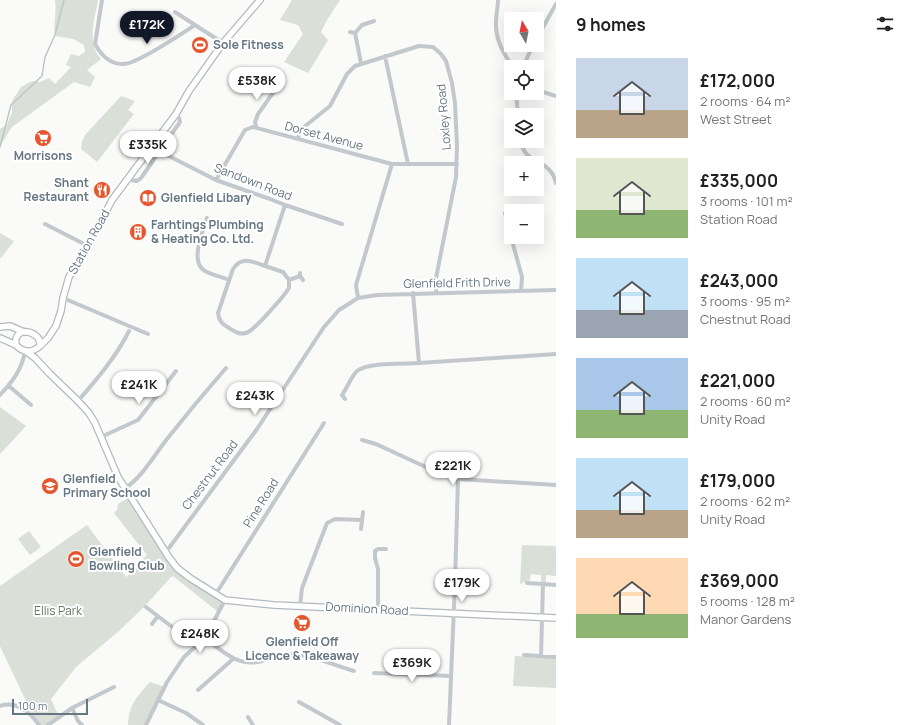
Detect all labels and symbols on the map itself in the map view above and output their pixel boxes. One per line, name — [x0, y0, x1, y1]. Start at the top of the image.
pin: £172K — [119, 11, 175, 45]
north arrow — [504, 12, 544, 52]
sports icon: Sole Fitness — [190, 35, 210, 55]
place label: Sole Fitness — [213, 36, 284, 53]
pin: £538K — [229, 67, 285, 101]
street label: Loxley Road — [432, 83, 455, 151]
street label: Dorset Avenue — [283, 117, 365, 154]
supermarket icon: Morrisons — [33, 128, 53, 148]
pin: £335K — [120, 131, 176, 165]
place label: Morrisons — [14, 147, 73, 164]
street label: Sandown Road — [212, 159, 295, 204]
place label: Shant Restaurant — [23, 174, 89, 205]
restaurant icon: Shant Restaurant — [92, 180, 112, 200]
library icon: Glenfield Libary — [138, 188, 158, 208]
place label: Glenfield Libary — [161, 189, 252, 206]
street label: Station Road — [64, 206, 113, 277]
place label: Farhtings Plumbing & Heating Co. Ltd. — [151, 216, 264, 247]
building icon: Farhtings Plumbing & Heating Co. Ltd. — [128, 222, 148, 242]
street label: Glenfield Frith Drive — [403, 273, 511, 292]
pin: £241K — [111, 371, 167, 405]
pin: £243K — [227, 382, 283, 416]
street label: Chestnut Road — [178, 436, 242, 513]
pin: £221K — [425, 452, 481, 486]
place label: Glenfield Primary School — [63, 470, 151, 501]
street label: Pine Road — [239, 475, 282, 531]
school or university icon: Glenfield Primary School — [40, 476, 60, 496]
place label: Glenfield Bowling Club — [89, 543, 165, 574]
sports icon: Glenfield Bowling Club — [66, 549, 86, 569]
pin: £179K — [434, 569, 490, 603]
street label: Dominion Road — [325, 598, 409, 619]
park label: Ellis Park — [34, 602, 83, 619]
supermarket icon: Glenfield Off Licence & Takeaway — [292, 613, 312, 633]
pin: £248K — [172, 620, 228, 654]
place label: Glenfield Off Licence & Takeaway — [245, 633, 359, 664]
pin: £369K — [384, 649, 440, 683]
scale bar — [12, 697, 88, 716]

